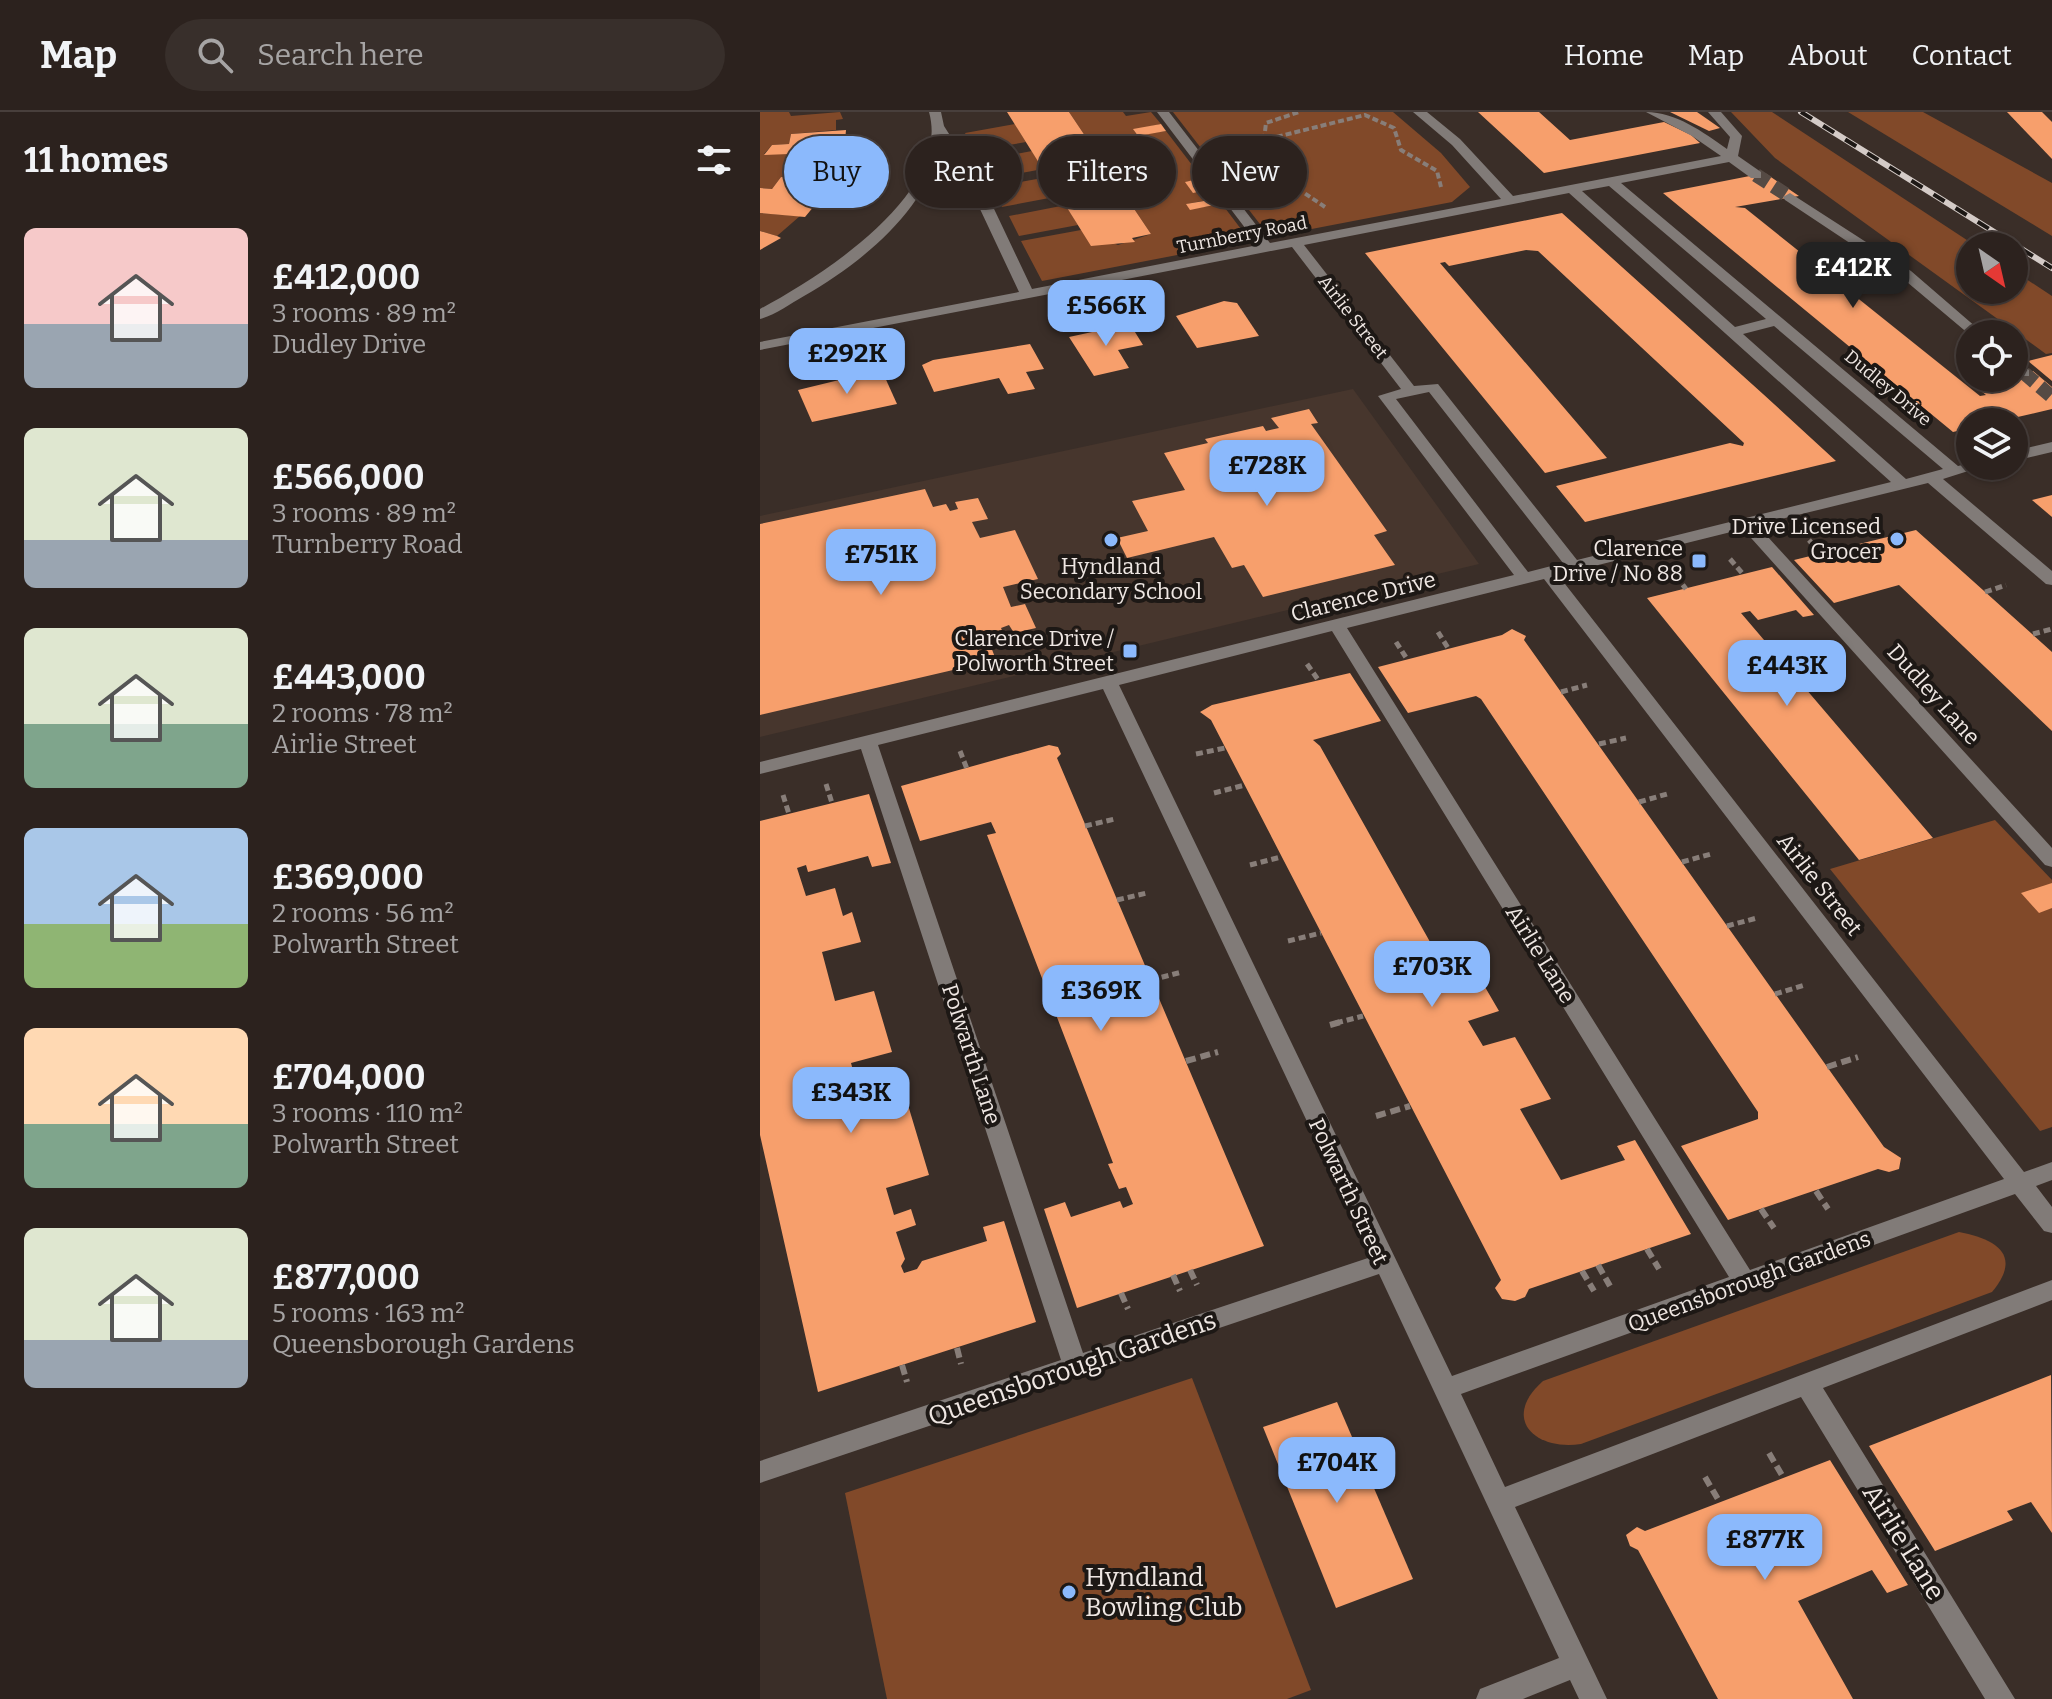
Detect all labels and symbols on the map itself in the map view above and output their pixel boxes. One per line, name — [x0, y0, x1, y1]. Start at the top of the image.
street label: Turnberry Road — [1175, 212, 1309, 258]
north arrow — [1956, 232, 2028, 304]
pin: £412K — [1797, 242, 1909, 310]
street label: Airlie Street — [1313, 271, 1393, 364]
pin: £566K — [1050, 280, 1162, 348]
pin: £292K — [791, 328, 903, 396]
street label: Dudley Drive — [1840, 345, 1936, 431]
pin: £728K — [1211, 440, 1323, 508]
place label: Drive Licensed Grocer — [1732, 513, 1881, 565]
pin: £751K — [825, 529, 937, 597]
marker: Drive Licensed Grocer — [1888, 530, 1906, 548]
marker: Hyndland Secondary School — [1102, 531, 1120, 549]
place label: Clarence Drive / No 88 — [1552, 535, 1683, 587]
marker: Clarence Drive / No 88 — [1690, 552, 1708, 570]
place label: Hyndland Secondary School — [1020, 553, 1202, 605]
street label: Clarence Drive — [1288, 565, 1438, 628]
place label: Clarence Drive / Polworth Street — [954, 625, 1114, 677]
street label: Dudley Lane — [1881, 638, 1986, 750]
pin: £443K — [1731, 640, 1843, 708]
marker: Clarence Drive / Polworth Street — [1121, 642, 1139, 660]
street label: Airlie Street — [1771, 828, 1868, 941]
street label: Airlie Lane — [1500, 900, 1581, 1008]
pin: £703K — [1376, 941, 1488, 1009]
pin: £369K — [1045, 965, 1157, 1033]
street label: Polwarth Lane — [936, 981, 1007, 1128]
pin: £343K — [795, 1067, 907, 1135]
street label: Polwarth Street — [1303, 1114, 1394, 1269]
street label: Queensborough Gardens — [1624, 1225, 1874, 1338]
street label: Queensborough Gardens — [924, 1305, 1220, 1432]
pin: £704K — [1281, 1437, 1393, 1505]
street label: Airlie Lane — [1856, 1479, 1951, 1606]
pin: £877K — [1709, 1514, 1821, 1582]
place label: Hyndland Bowling Club — [1085, 1562, 1243, 1623]
marker: Hyndland Bowling Club — [1060, 1583, 1078, 1601]

